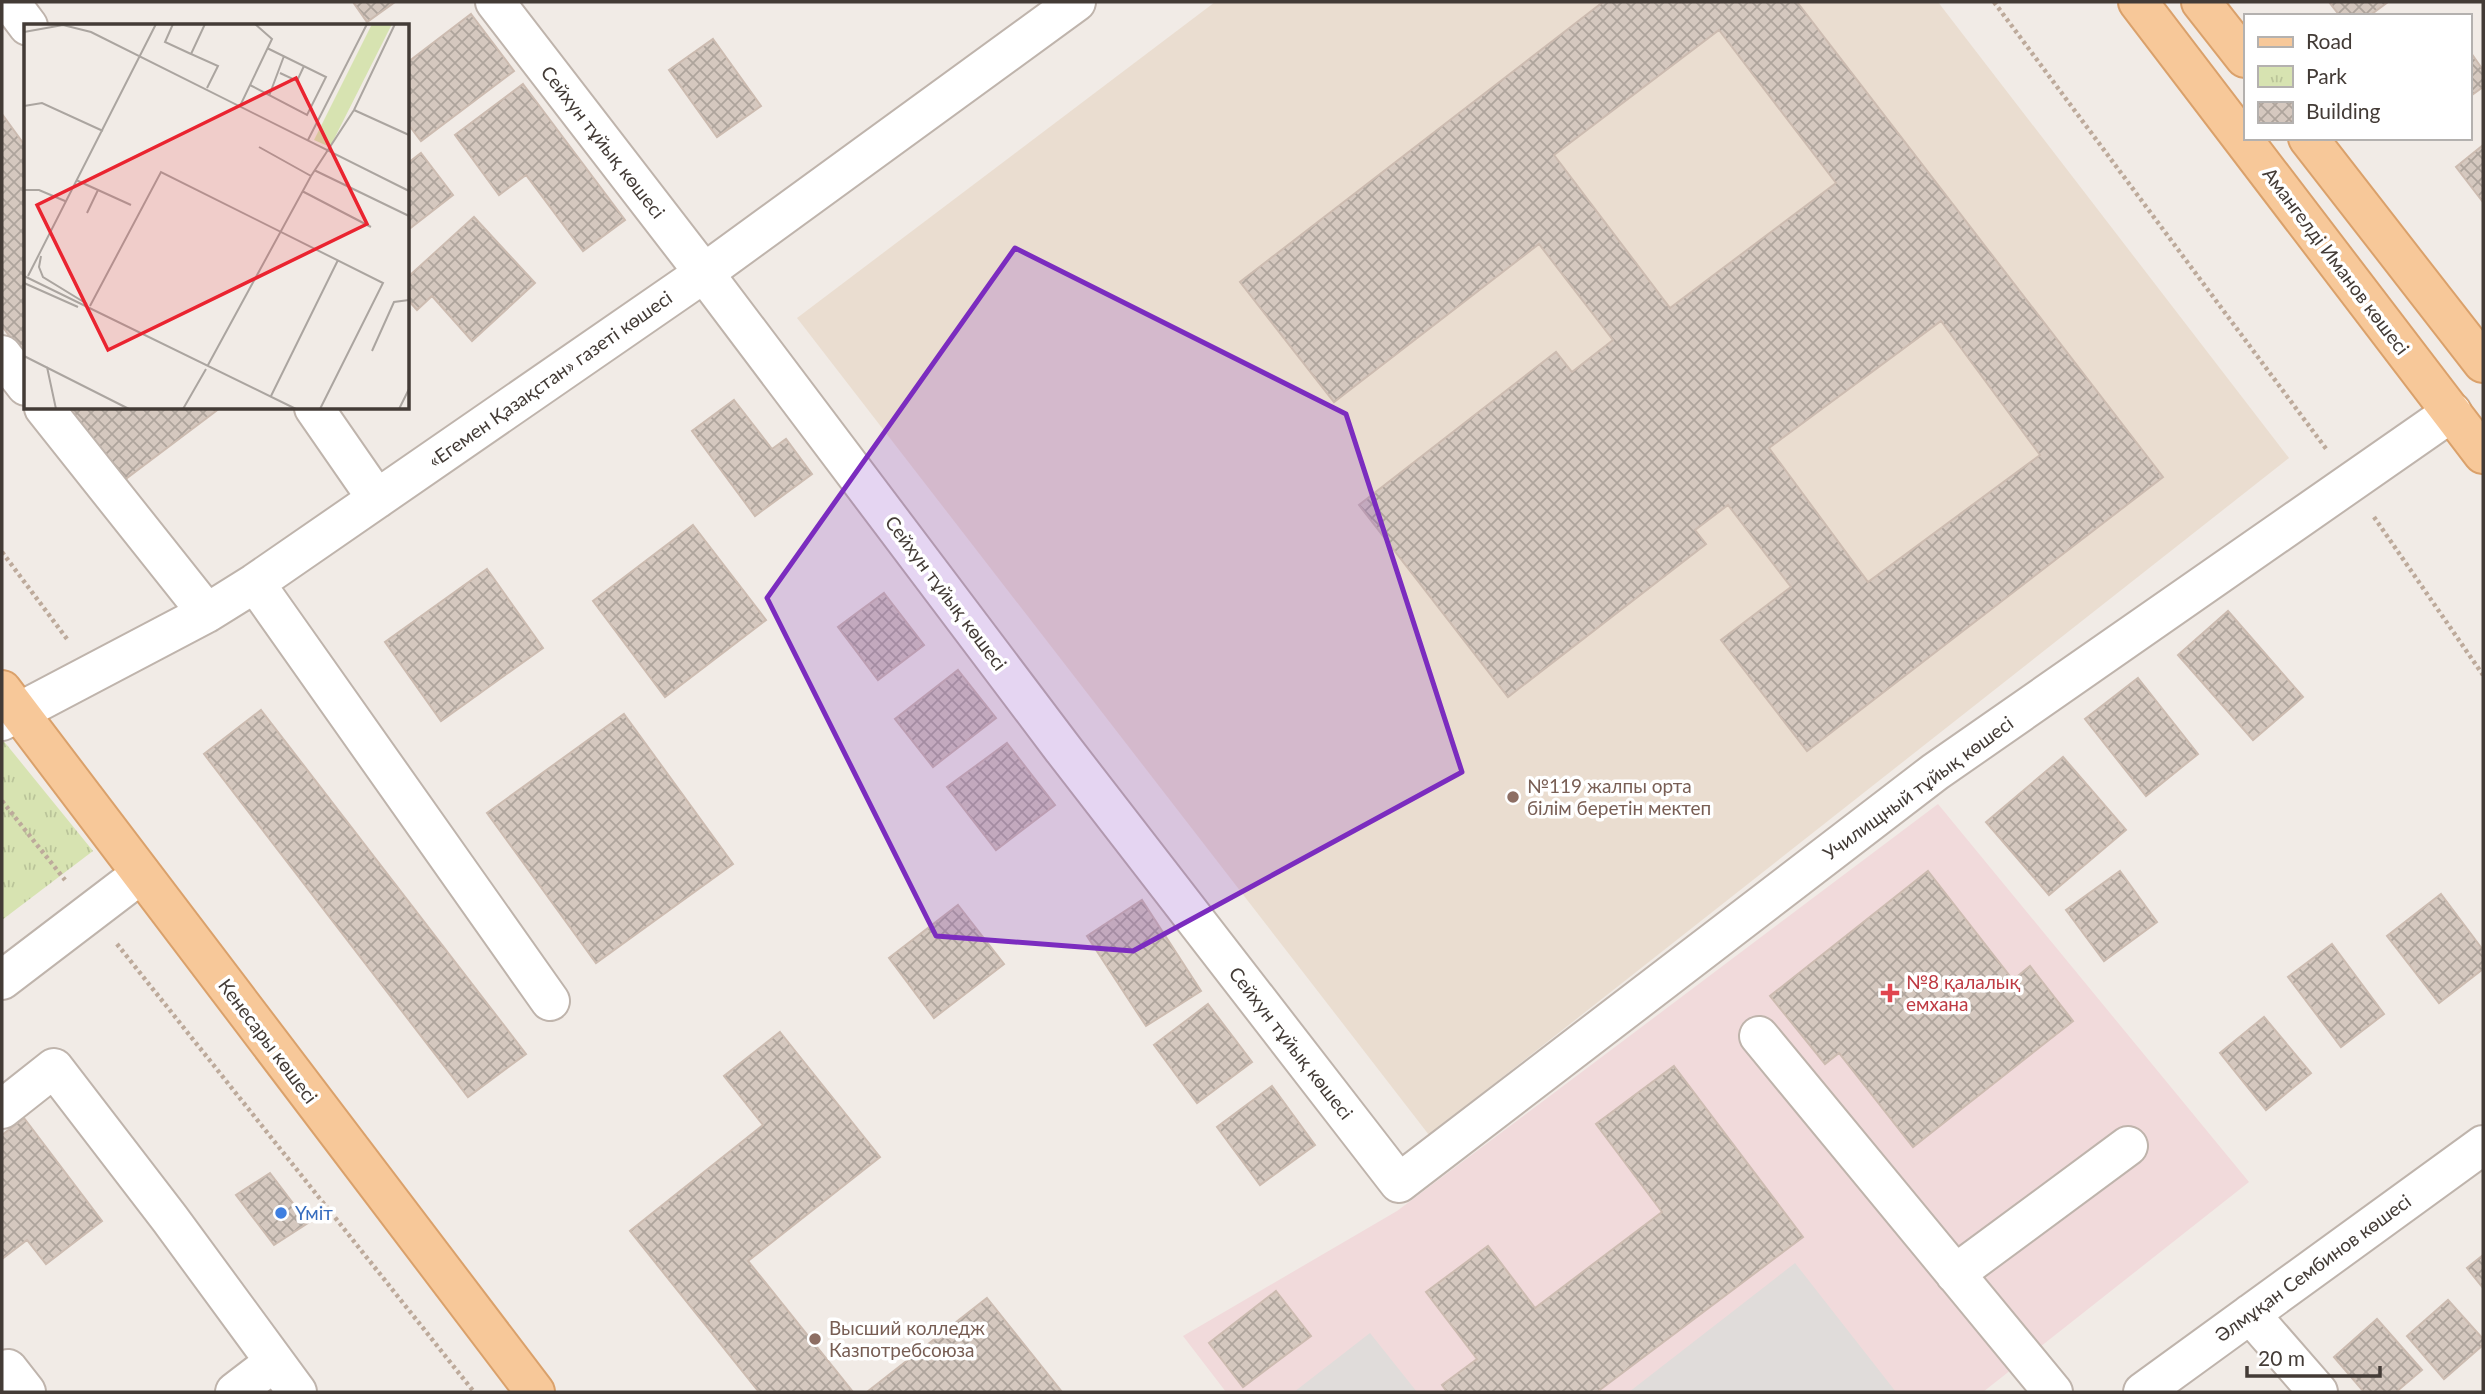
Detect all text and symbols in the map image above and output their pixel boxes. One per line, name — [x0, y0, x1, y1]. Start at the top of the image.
legend — [2244, 14, 2471, 140]
inset map — [24, 24, 410, 410]
text: Road — [2306, 28, 2353, 53]
street label: Сейхун тұйық көшесі — [537, 61, 670, 223]
text: Park — [2306, 63, 2347, 88]
text: Building — [2306, 98, 2381, 123]
street label: Амангелді Иманов көшесі — [2258, 163, 2414, 359]
street label: «Егемен Қазақстан» газеті көшесі — [423, 285, 676, 472]
street label: Сейхун тұйық көшесі — [881, 511, 1012, 675]
street label: Училищный тұйық көшесі — [1818, 711, 2017, 864]
place label: №119 жалпы орта білім беретін мектеп — [1527, 774, 1711, 819]
marker: №119 жалпы орта білім беретін мектеп — [1505, 789, 1521, 805]
street label: Сейхун тұйық көшесі — [1225, 962, 1358, 1124]
place label: №8 қалалық емхана — [1906, 970, 2021, 1015]
street label: Кенесары көшесі — [214, 974, 323, 1108]
marker: №8 қалалық емхана — [1880, 983, 1900, 1003]
street label: Әлмұқан Сембинов көшесі — [2210, 1189, 2415, 1346]
place label: Үміт — [295, 1201, 333, 1224]
marker: Үміт — [273, 1205, 289, 1221]
place label: Высший колледж Казпотребсоюза — [829, 1316, 985, 1361]
marker: Высший колледж Казпотребсоюза — [807, 1331, 823, 1347]
scale bar — [2247, 1334, 2380, 1378]
text: 20 m — [2258, 1345, 2305, 1370]

